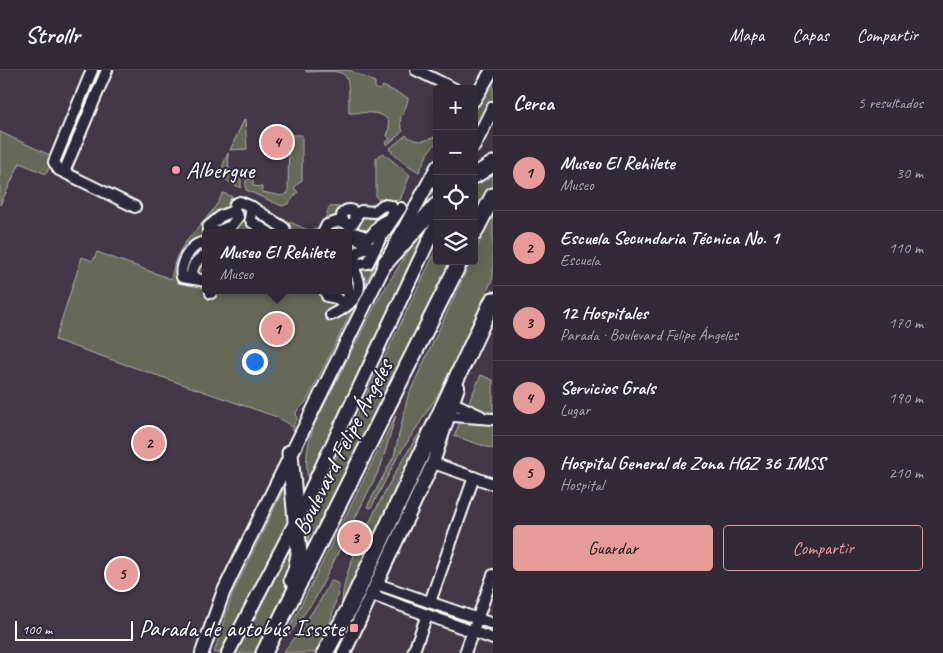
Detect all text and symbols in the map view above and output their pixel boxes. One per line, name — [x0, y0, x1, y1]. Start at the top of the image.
text: Strollr — [25, 20, 80, 50]
text: Mapa — [729, 24, 764, 46]
text: Capas — [792, 24, 829, 46]
text: Compartir — [857, 24, 918, 46]
map controls — [433, 85, 478, 265]
button: + — [433, 85, 478, 130]
text: Cerca — [513, 90, 554, 116]
text: 5 resultados — [858, 93, 923, 113]
pin: 4 — [261, 123, 293, 161]
button: − — [433, 130, 478, 175]
text: Museo El Rehilete — [560, 151, 675, 175]
place label: Albergue — [186, 155, 256, 185]
text: 1 — [525, 163, 533, 183]
text: 30 m — [896, 163, 923, 183]
marker: Albergue — [170, 164, 182, 176]
button: locate — [433, 175, 478, 220]
text: Museo — [560, 175, 594, 195]
button: layers — [433, 220, 478, 265]
text: Escuela Secundaria Técnica No. 1 — [560, 226, 779, 250]
popup — [202, 229, 352, 294]
text: 2 — [525, 238, 533, 258]
text: 110 m — [889, 238, 923, 258]
text: Museo El Rehilete — [220, 240, 334, 264]
text: Escuela — [560, 250, 600, 270]
text: Museo — [220, 264, 253, 284]
text: 12 Hospitales — [560, 301, 648, 325]
pin: 1 — [261, 310, 293, 348]
text: 3 — [525, 313, 533, 333]
text: 170 m — [889, 313, 923, 333]
text: Parada · Boulevard Felipe Ángeles — [560, 325, 738, 345]
your location — [242, 349, 268, 375]
street label: Boulevard Felipe Ángeles — [285, 352, 400, 540]
text: Servicios Grals — [560, 376, 655, 400]
text: 4 — [525, 388, 533, 408]
text: 190 m — [889, 388, 923, 408]
text: Lugar — [560, 400, 590, 420]
pin: 2 — [133, 424, 165, 462]
text: Hospital General de Zona HGZ 36 IMSS — [560, 451, 825, 475]
text: 5 — [526, 463, 532, 483]
text: 210 m — [889, 463, 923, 483]
text: Hospital — [560, 475, 604, 495]
pin: 3 — [339, 519, 371, 557]
button: Guardar — [513, 525, 713, 571]
button: Compartir — [723, 525, 923, 571]
pin: 5 — [106, 555, 138, 593]
place label: Parada de autobús Issste — [139, 613, 346, 643]
scale bar — [15, 618, 132, 641]
text: 100 m — [22, 621, 52, 638]
marker: Parada de autobús Issste — [348, 622, 360, 634]

